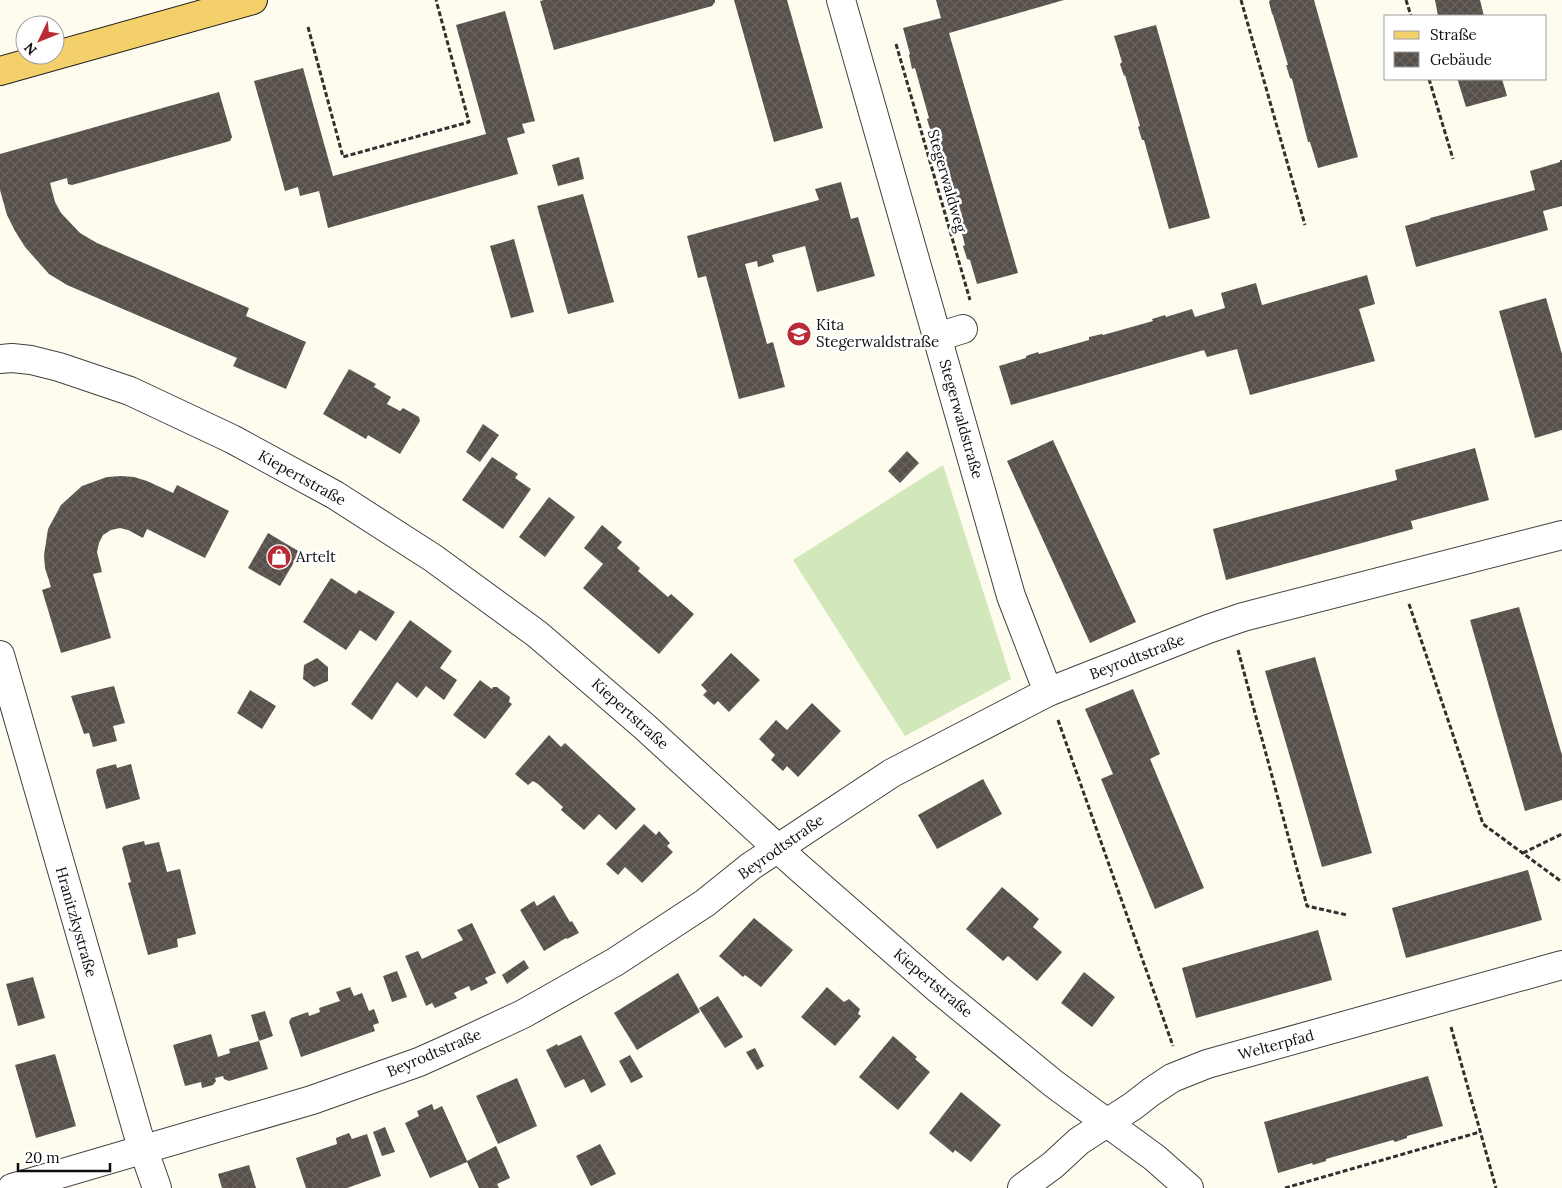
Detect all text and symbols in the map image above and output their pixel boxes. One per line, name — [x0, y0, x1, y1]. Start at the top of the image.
north arrow — [15, 15, 65, 65]
legend — [1384, 15, 1547, 80]
text: Straße — [1430, 25, 1477, 44]
text: N — [20, 39, 41, 59]
text: Gebäude — [1430, 50, 1492, 69]
street label: Stegerwaldweg — [924, 127, 971, 235]
place label: Kita Stegerwaldstraße — [816, 315, 939, 351]
school or university icon: Kita Stegerwaldstraße — [786, 321, 812, 347]
street label: Stegerwaldstraße — [935, 357, 988, 481]
street label: Kiepertstraße — [255, 446, 349, 509]
shop icon: Artelt — [266, 544, 292, 570]
place label: Artelt — [295, 547, 336, 566]
street label: Beyrodtstraße — [1087, 630, 1187, 683]
street label: Kiepertstraße — [588, 674, 673, 753]
street label: Beyrodtstraße — [734, 810, 827, 883]
street label: Hranitzkystraße — [52, 864, 101, 979]
street label: Kiepertstraße — [890, 944, 977, 1021]
street label: Beyrodtstraße — [384, 1024, 484, 1081]
street label: Welterpfad — [1236, 1025, 1316, 1064]
scale bar — [18, 1140, 110, 1172]
text: 20 m — [25, 1148, 60, 1167]

